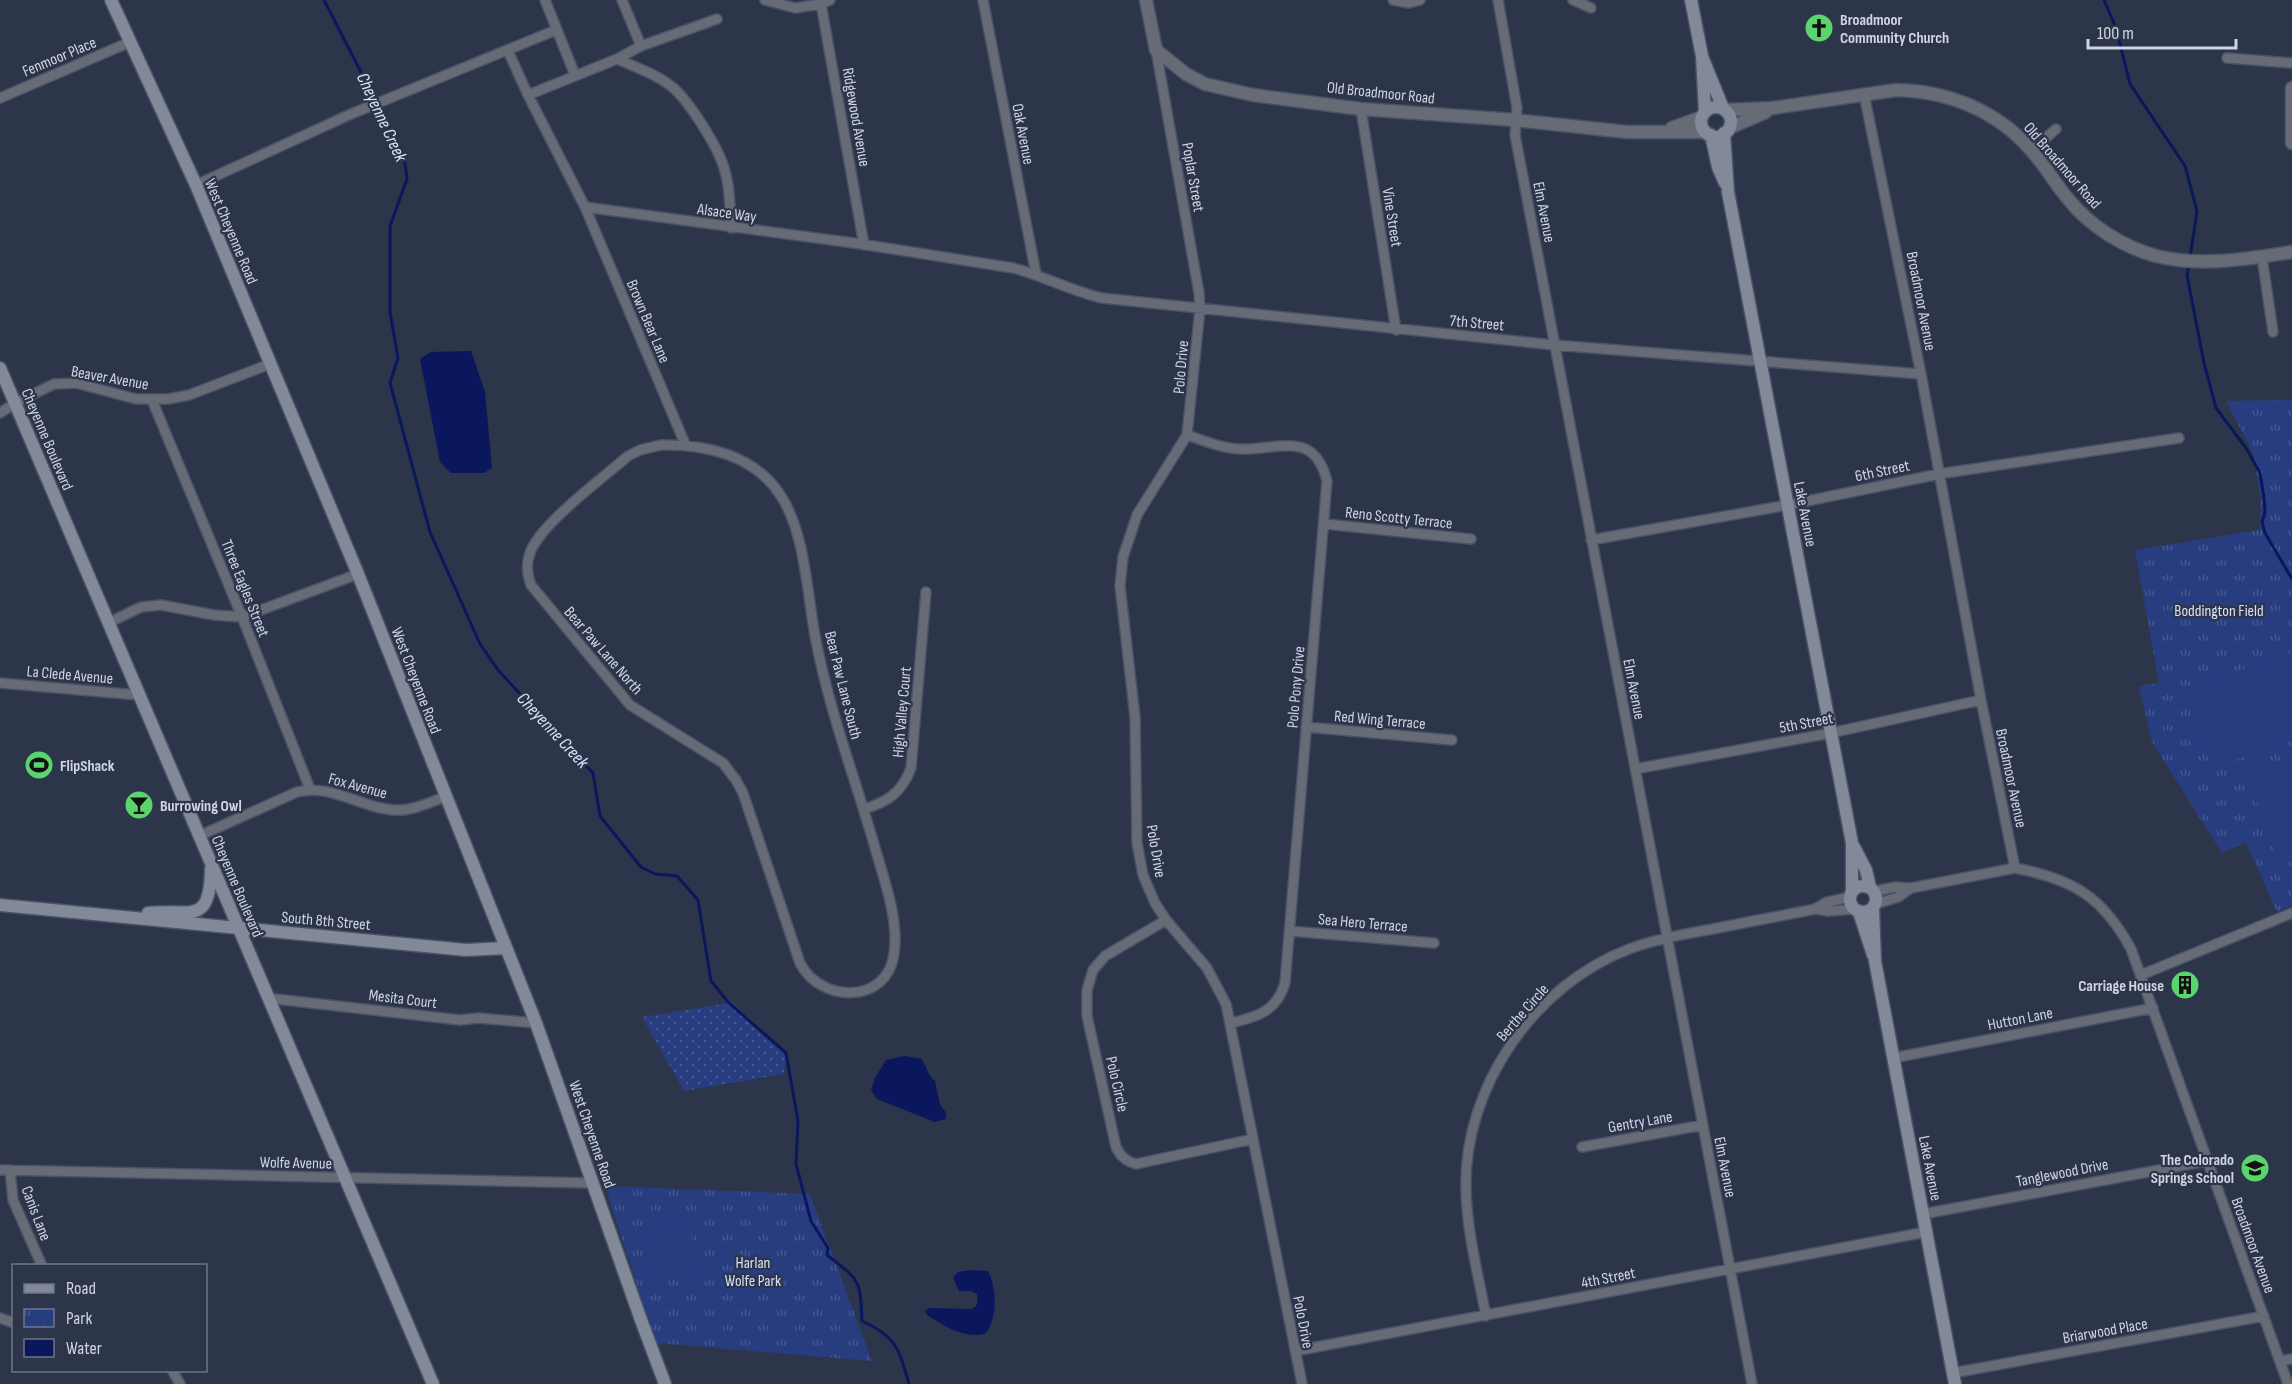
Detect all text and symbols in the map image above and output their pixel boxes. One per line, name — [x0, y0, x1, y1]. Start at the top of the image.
place label: Broadmoor Community Church — [1840, 11, 1949, 48]
church icon: Broadmoor Community Church — [1803, 12, 1835, 44]
scale bar — [2088, 12, 2236, 50]
text: 100 m — [2097, 23, 2134, 44]
street label: Fenmoor Place — [20, 33, 99, 81]
street label: Ridgewood Avenue — [837, 66, 874, 168]
water label: Cheyenne Creek — [352, 69, 412, 166]
street label: Old Broadmoor Road — [1326, 78, 1436, 109]
street label: Oak Avenue — [1007, 102, 1038, 166]
street label: Old Broadmoor Road — [2019, 119, 2105, 213]
street label: Poplar Street — [1177, 141, 1208, 214]
street label: West Cheyenne Road — [200, 176, 261, 287]
street label: Elm Avenue — [1528, 180, 1559, 244]
street label: Vine Street — [1377, 186, 1406, 248]
street label: Alsace Way — [695, 200, 758, 227]
street label: Broadmoor Avenue — [1902, 250, 1939, 353]
street label: Brown Bear Lane — [622, 277, 674, 366]
street label: 7th Street — [1449, 312, 1505, 335]
street label: Polo Drive — [1170, 340, 1193, 395]
street label: Beaver Avenue — [70, 362, 150, 395]
street label: Cheyenne Boulevard — [17, 386, 77, 493]
street label: 6th Street — [1853, 456, 1911, 486]
street label: Lake Avenue — [1789, 480, 1820, 549]
street label: Reno Scotty Terrace — [1344, 503, 1453, 534]
street label: Three Eagles Street — [216, 537, 273, 640]
park label: Boddington Field — [2174, 602, 2264, 621]
street label: Bear Paw Lane North — [560, 603, 646, 699]
street label: West Cheyenne Road — [387, 625, 445, 736]
street label: Bear Paw Lane South — [820, 629, 865, 741]
street label: Polo Pony Drive — [1283, 645, 1310, 729]
street label: Elm Avenue — [1618, 657, 1649, 721]
street label: La Clede Avenue — [26, 662, 114, 689]
street label: High Valley Court — [889, 666, 916, 758]
water label: Cheyenne Creek — [512, 688, 594, 773]
street label: Red Wing Terrace — [1333, 707, 1426, 734]
street label: 5th Street — [1778, 709, 1835, 738]
street label: Broadmoor Avenue — [1991, 727, 2030, 830]
sports icon: FlipShack — [23, 749, 55, 781]
place label: FlipShack — [60, 757, 115, 776]
street label: Fox Avenue — [326, 770, 389, 803]
bar icon: Burrowing Owl — [123, 789, 155, 821]
place label: Burrowing Owl — [160, 797, 242, 816]
street label: Polo Drive — [1142, 823, 1170, 879]
street label: Cheyenne Boulevard — [207, 833, 267, 940]
street label: South 8th Street — [280, 908, 371, 935]
street label: Sea Hero Terrace — [1317, 910, 1408, 937]
building icon: Carriage House — [2169, 969, 2201, 1001]
place label: Carriage House — [2078, 977, 2164, 996]
street label: Berthe Circle — [1493, 980, 1553, 1046]
street label: Mesita Court — [368, 986, 438, 1013]
street label: Hutton Lane — [1986, 1004, 2054, 1035]
street label: Polo Circle — [1101, 1055, 1132, 1114]
street label: West Cheyenne Road — [564, 1078, 619, 1191]
street label: Gentry Lane — [1607, 1107, 1674, 1137]
street label: Lake Avenue — [1914, 1134, 1945, 1203]
street label: Elm Avenue — [1709, 1135, 1740, 1199]
place label: The Colorado Springs School — [2151, 1151, 2234, 1188]
school or university icon: The Colorado Springs School — [2239, 1152, 2271, 1184]
street label: Wolfe Avenue — [260, 1153, 332, 1174]
street label: Tanglewood Drive — [2015, 1155, 2110, 1192]
street label: Canis Lane — [16, 1183, 55, 1244]
street label: Broadmoor Avenue — [2226, 1195, 2279, 1296]
park label: Harlan Wolfe Park — [725, 1254, 781, 1291]
legend — [12, 1264, 207, 1372]
street label: 4th Street — [1580, 1264, 1637, 1293]
text: Road — [66, 1278, 96, 1299]
street label: Polo Drive — [1288, 1294, 1317, 1350]
text: Park — [66, 1308, 92, 1329]
street label: Briarwood Place — [2061, 1315, 2149, 1348]
text: Water — [66, 1338, 102, 1359]

